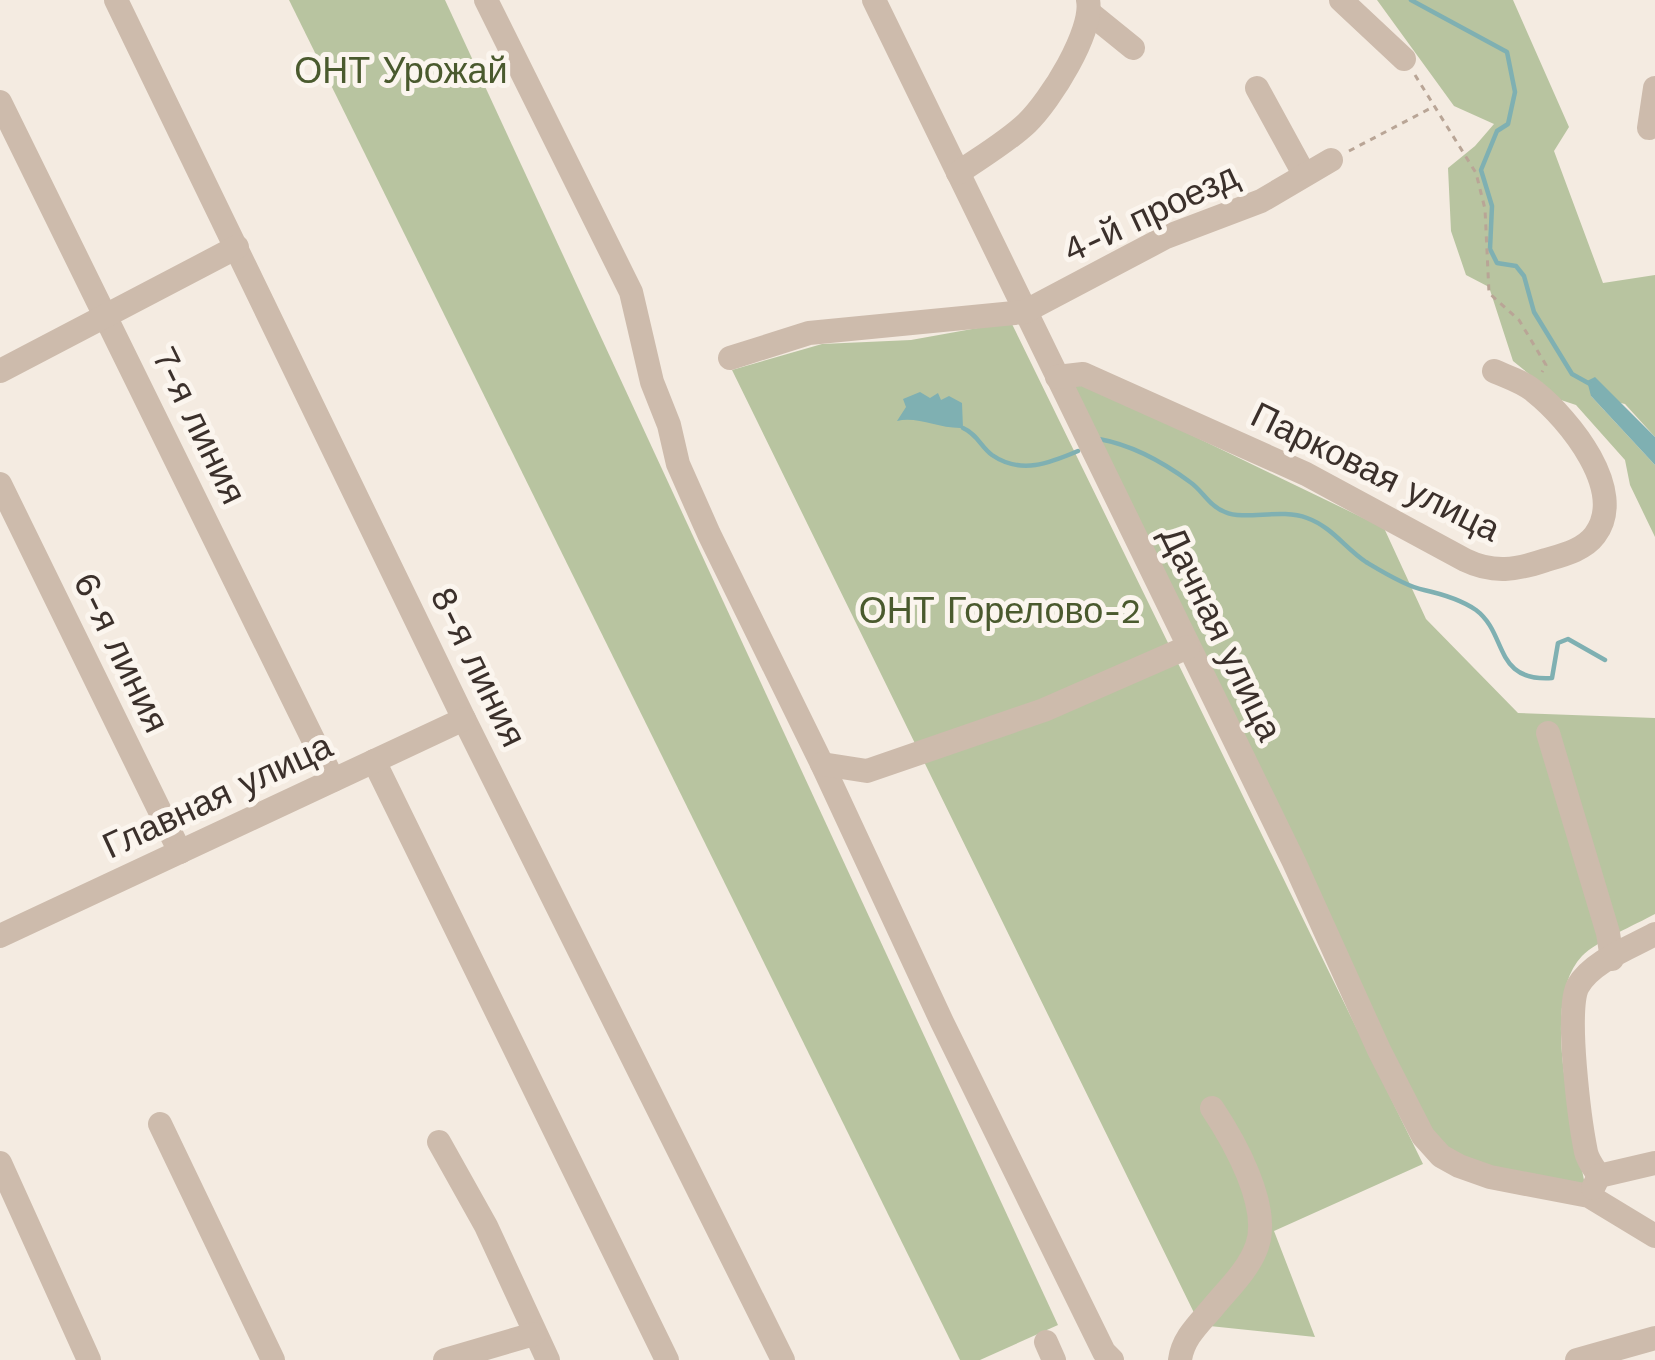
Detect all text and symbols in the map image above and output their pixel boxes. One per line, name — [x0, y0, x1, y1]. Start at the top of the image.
park label: ОНТ Урожай — [294, 50, 508, 92]
street label: 4-й проезд — [1056, 154, 1245, 272]
street label: 7-я линия — [143, 340, 255, 511]
street label: Парковая улица — [1244, 393, 1508, 551]
street label: Дачная улица — [1151, 520, 1291, 748]
street label: 6-я линия — [64, 566, 178, 739]
street label: 8-я линия — [421, 580, 535, 753]
park label: ОНТ Горелово-2 — [859, 590, 1141, 632]
street label: Главная улица — [96, 724, 340, 867]

